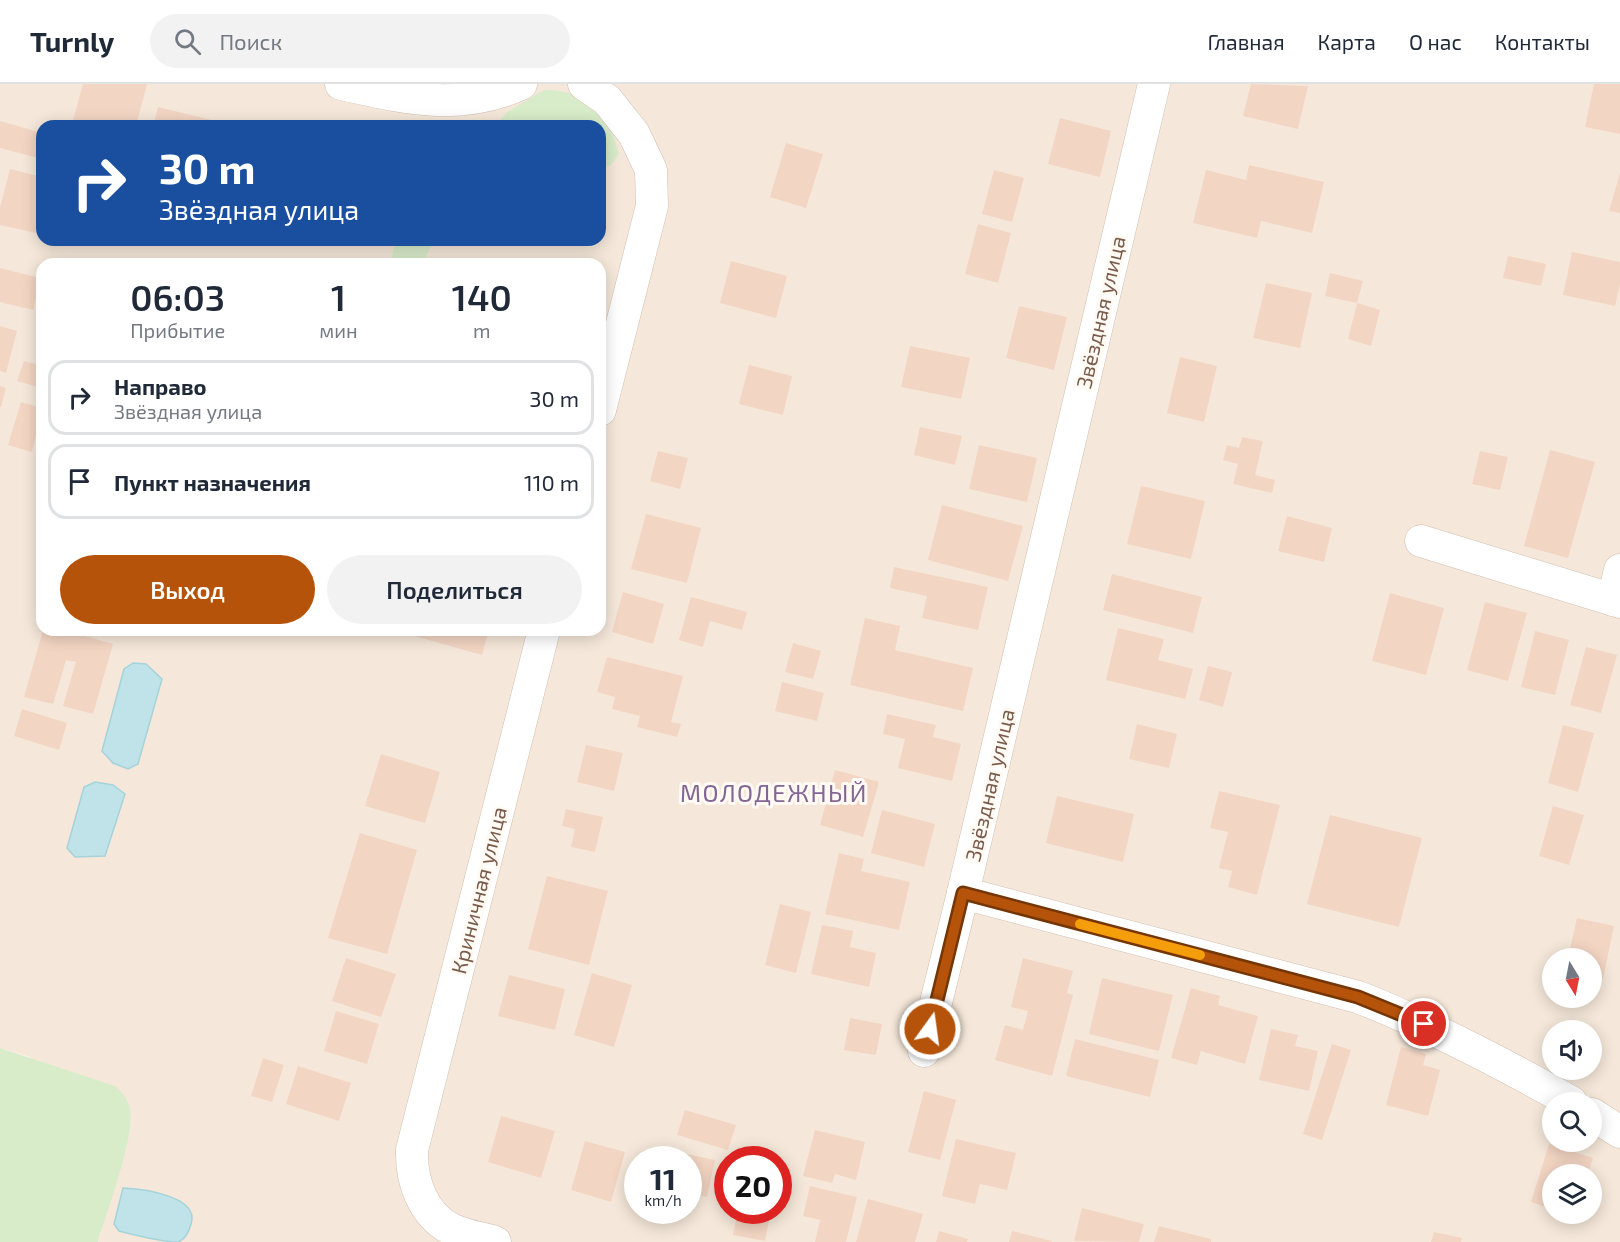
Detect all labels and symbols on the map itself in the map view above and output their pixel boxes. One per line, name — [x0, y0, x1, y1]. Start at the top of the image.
street label: Звёздная улица — [1070, 233, 1131, 391]
street label: Звёздная улица — [959, 706, 1020, 864]
district label: МОЛОДЕЖНЫЙ — [680, 778, 868, 807]
street label: Криничная улица — [445, 804, 512, 976]
north arrow — [1542, 948, 1602, 1008]
position arrow — [898, 997, 962, 1061]
pin — [1398, 998, 1449, 1049]
speed limit sign: 20 — [714, 1146, 792, 1224]

